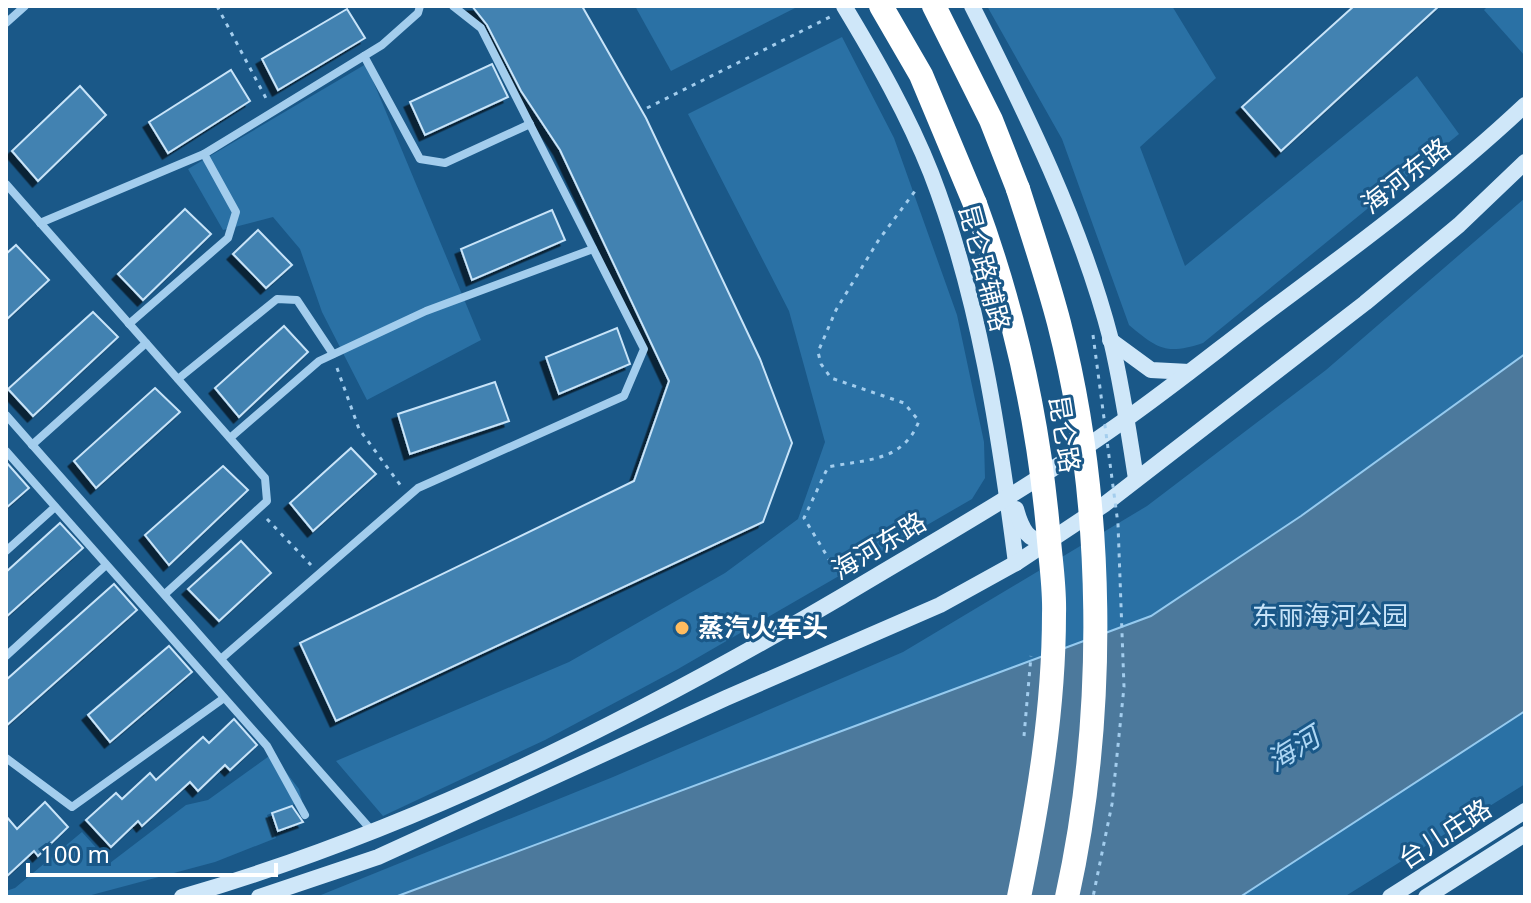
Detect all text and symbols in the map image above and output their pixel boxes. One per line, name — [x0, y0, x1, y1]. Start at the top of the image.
street label: 海河东路 — [1353, 129, 1457, 221]
street label: 昆仑路辅路 — [951, 200, 1019, 335]
street label: 昆仑路 — [1041, 393, 1089, 475]
street label: 海河东路 — [825, 503, 932, 587]
park label: 东丽海河公园 — [1252, 597, 1408, 633]
place label: 蒸汽火车头 — [698, 609, 828, 645]
marker: 蒸汽火车头 — [673, 619, 691, 637]
water label: 海河 — [1259, 715, 1331, 779]
street label: 台儿庄路 — [1391, 790, 1498, 877]
scale bar — [28, 827, 276, 877]
text: 100 m — [40, 837, 110, 870]

